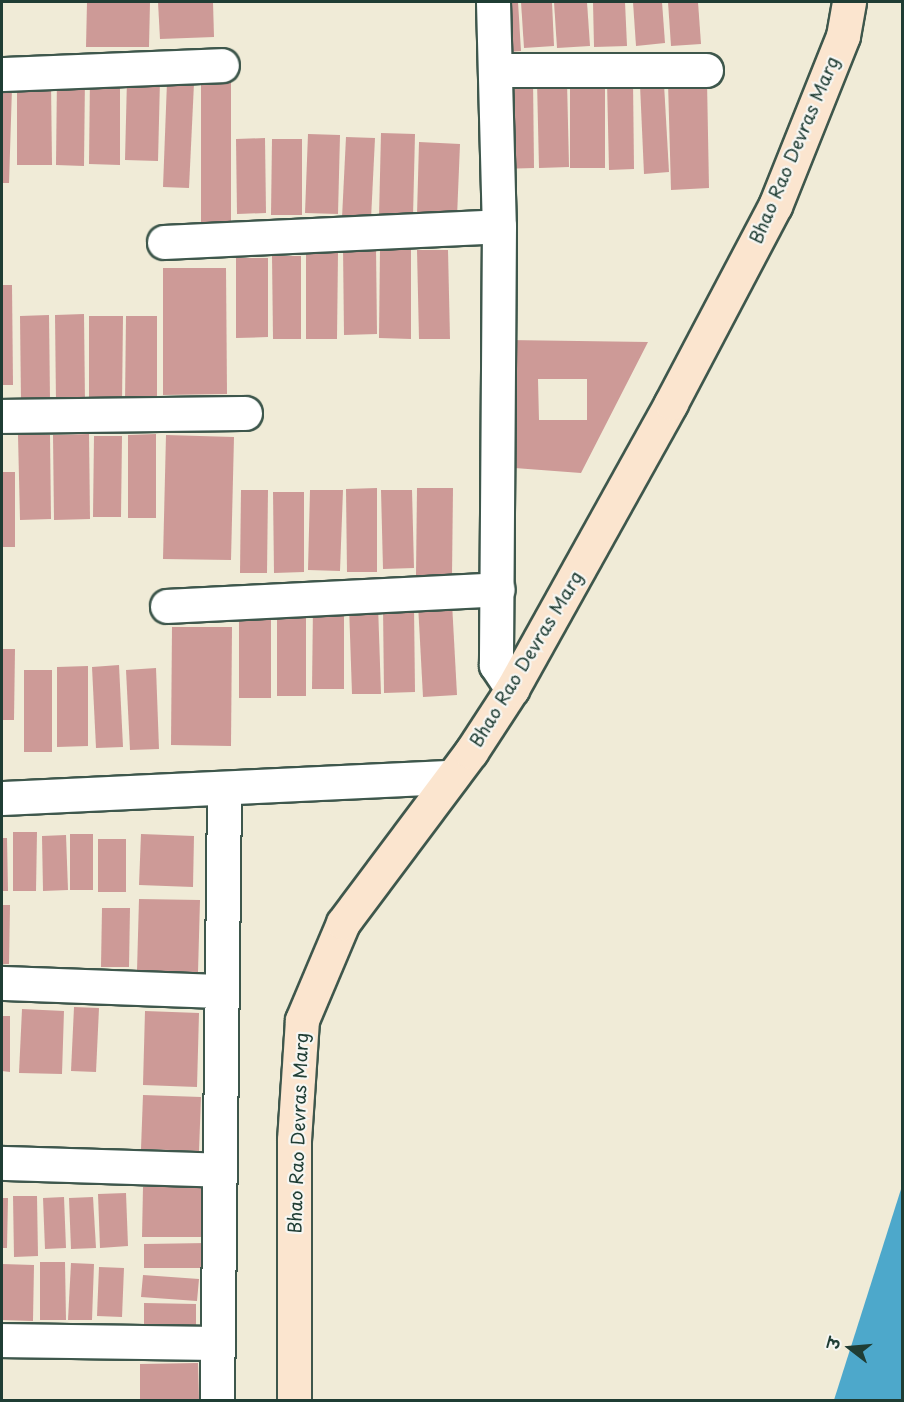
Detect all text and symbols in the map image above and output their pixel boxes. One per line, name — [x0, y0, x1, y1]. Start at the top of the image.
street label: Bhao Rao Devras Marg — [745, 54, 843, 246]
street label: Bhao Rao Devras Marg — [465, 568, 587, 750]
street label: Bhao Rao Devras Marg — [284, 1033, 312, 1233]
north arrow — [820, 1318, 880, 1378]
text: उ — [820, 1335, 846, 1351]

